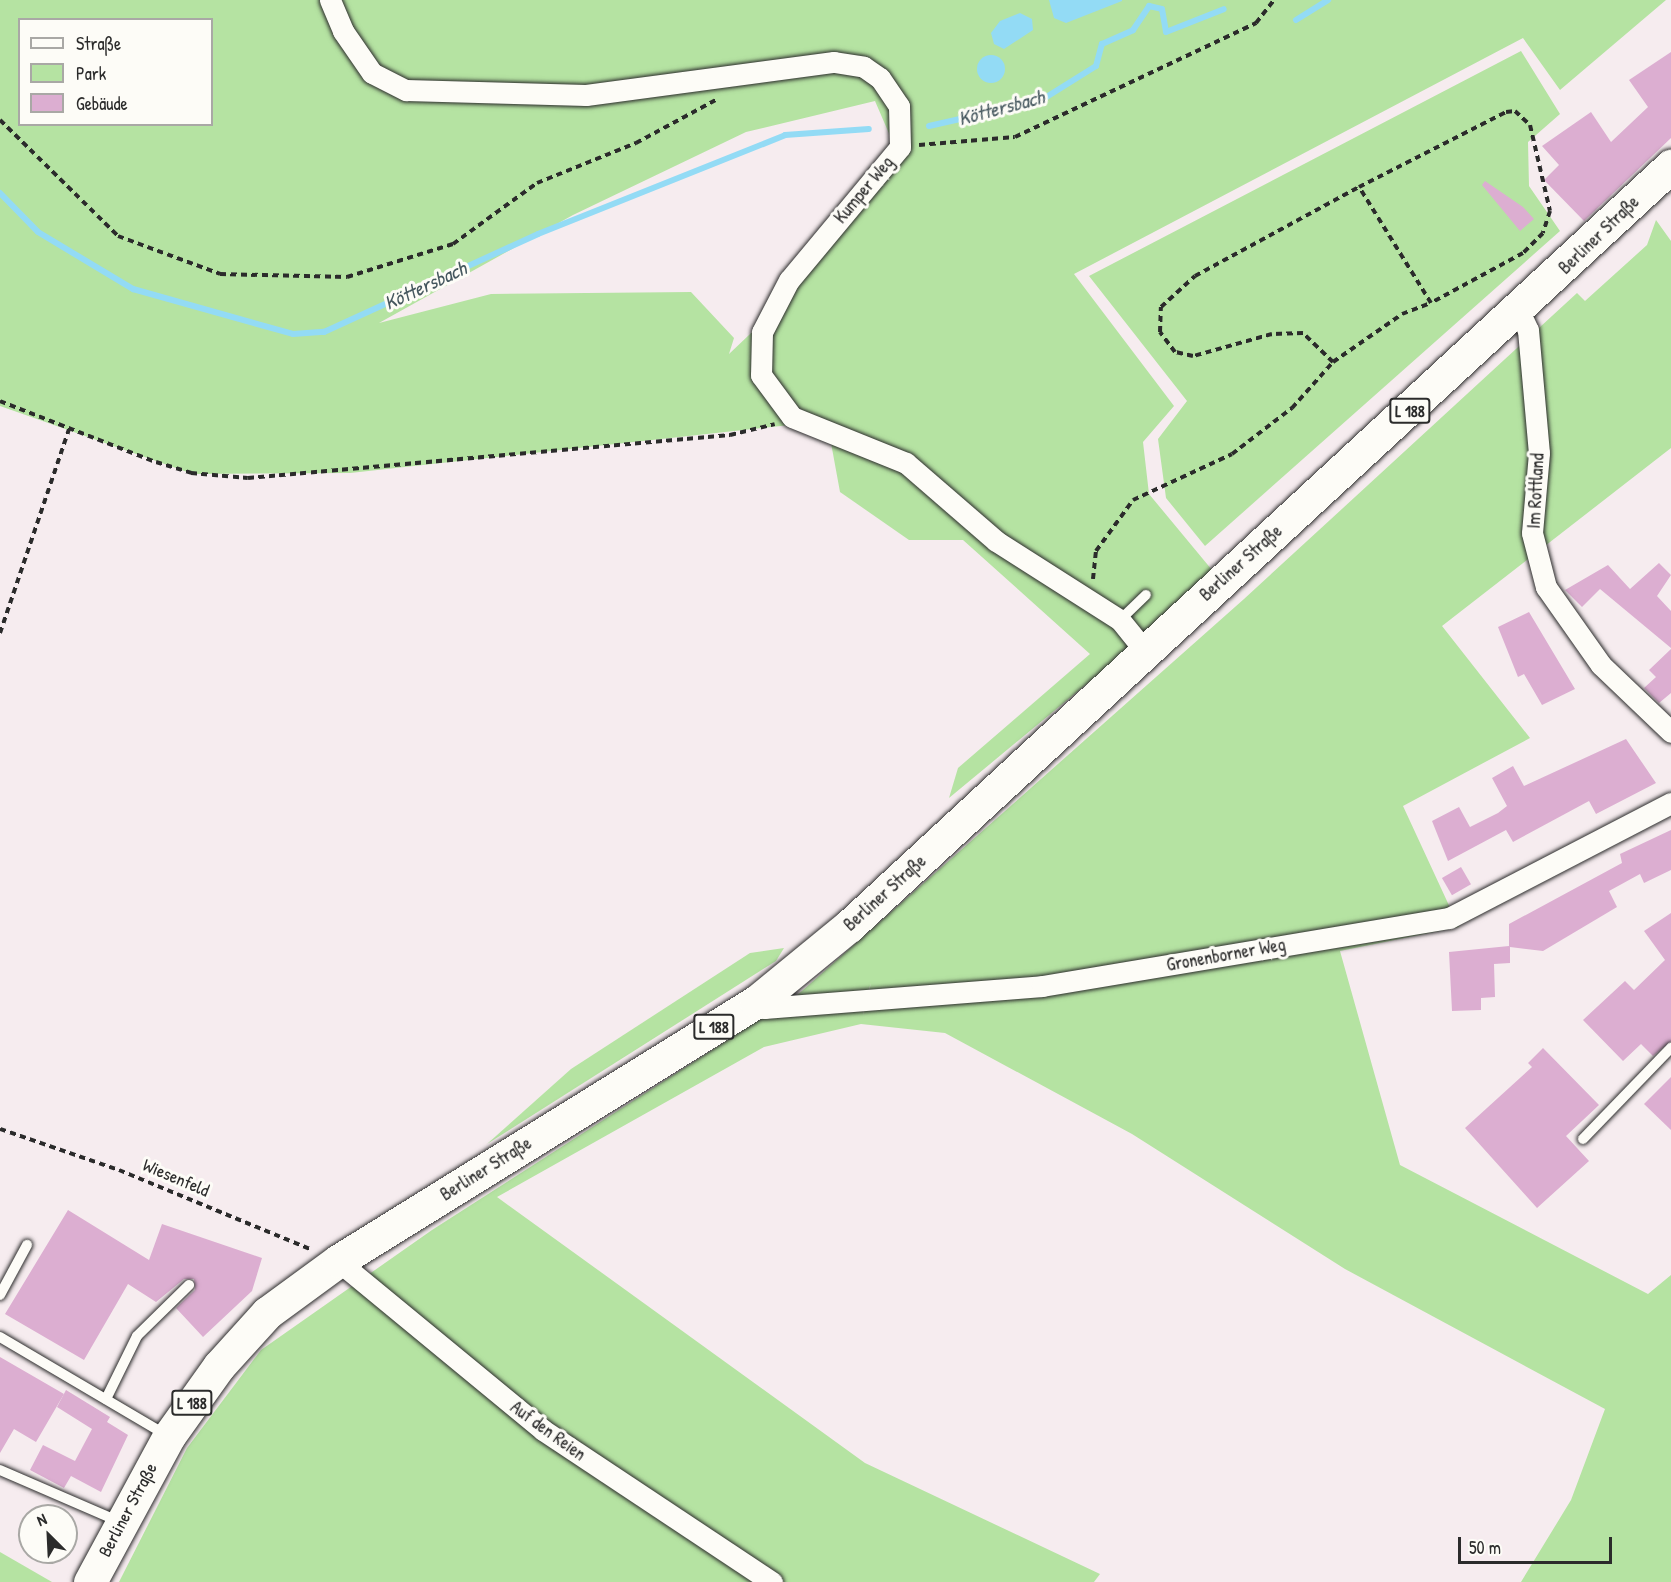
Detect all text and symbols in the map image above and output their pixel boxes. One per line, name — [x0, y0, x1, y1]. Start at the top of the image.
legend — [18, 18, 213, 126]
text: Straße — [76, 31, 121, 56]
text: Park — [76, 61, 106, 86]
water label: Köttersbach — [955, 84, 1047, 130]
text: Gebäude — [76, 91, 128, 116]
street label: Kumper Weg — [830, 152, 898, 228]
street label: Berliner Straße — [1554, 191, 1644, 279]
water label: Köttersbach — [380, 256, 470, 314]
road number: L 188 — [1389, 398, 1431, 424]
street label: Im Rottland — [1523, 453, 1549, 529]
street label: Berliner Straße — [1195, 520, 1287, 606]
street label: Berliner Straße — [839, 850, 931, 936]
street label: Gronenborner Weg — [1165, 934, 1287, 976]
road number: L 188 — [693, 1014, 735, 1040]
street label: Berliner Straße — [436, 1132, 536, 1206]
street label: Wiesenfeld — [140, 1154, 212, 1202]
road number: L 188 — [171, 1390, 213, 1416]
street label: Auf den Reien — [506, 1396, 590, 1466]
street label: Berliner Straße — [94, 1459, 162, 1561]
north arrow — [18, 1504, 78, 1564]
text: N — [33, 1508, 50, 1531]
scale bar — [1461, 1525, 1616, 1563]
text: 50 m — [1469, 1535, 1501, 1560]

